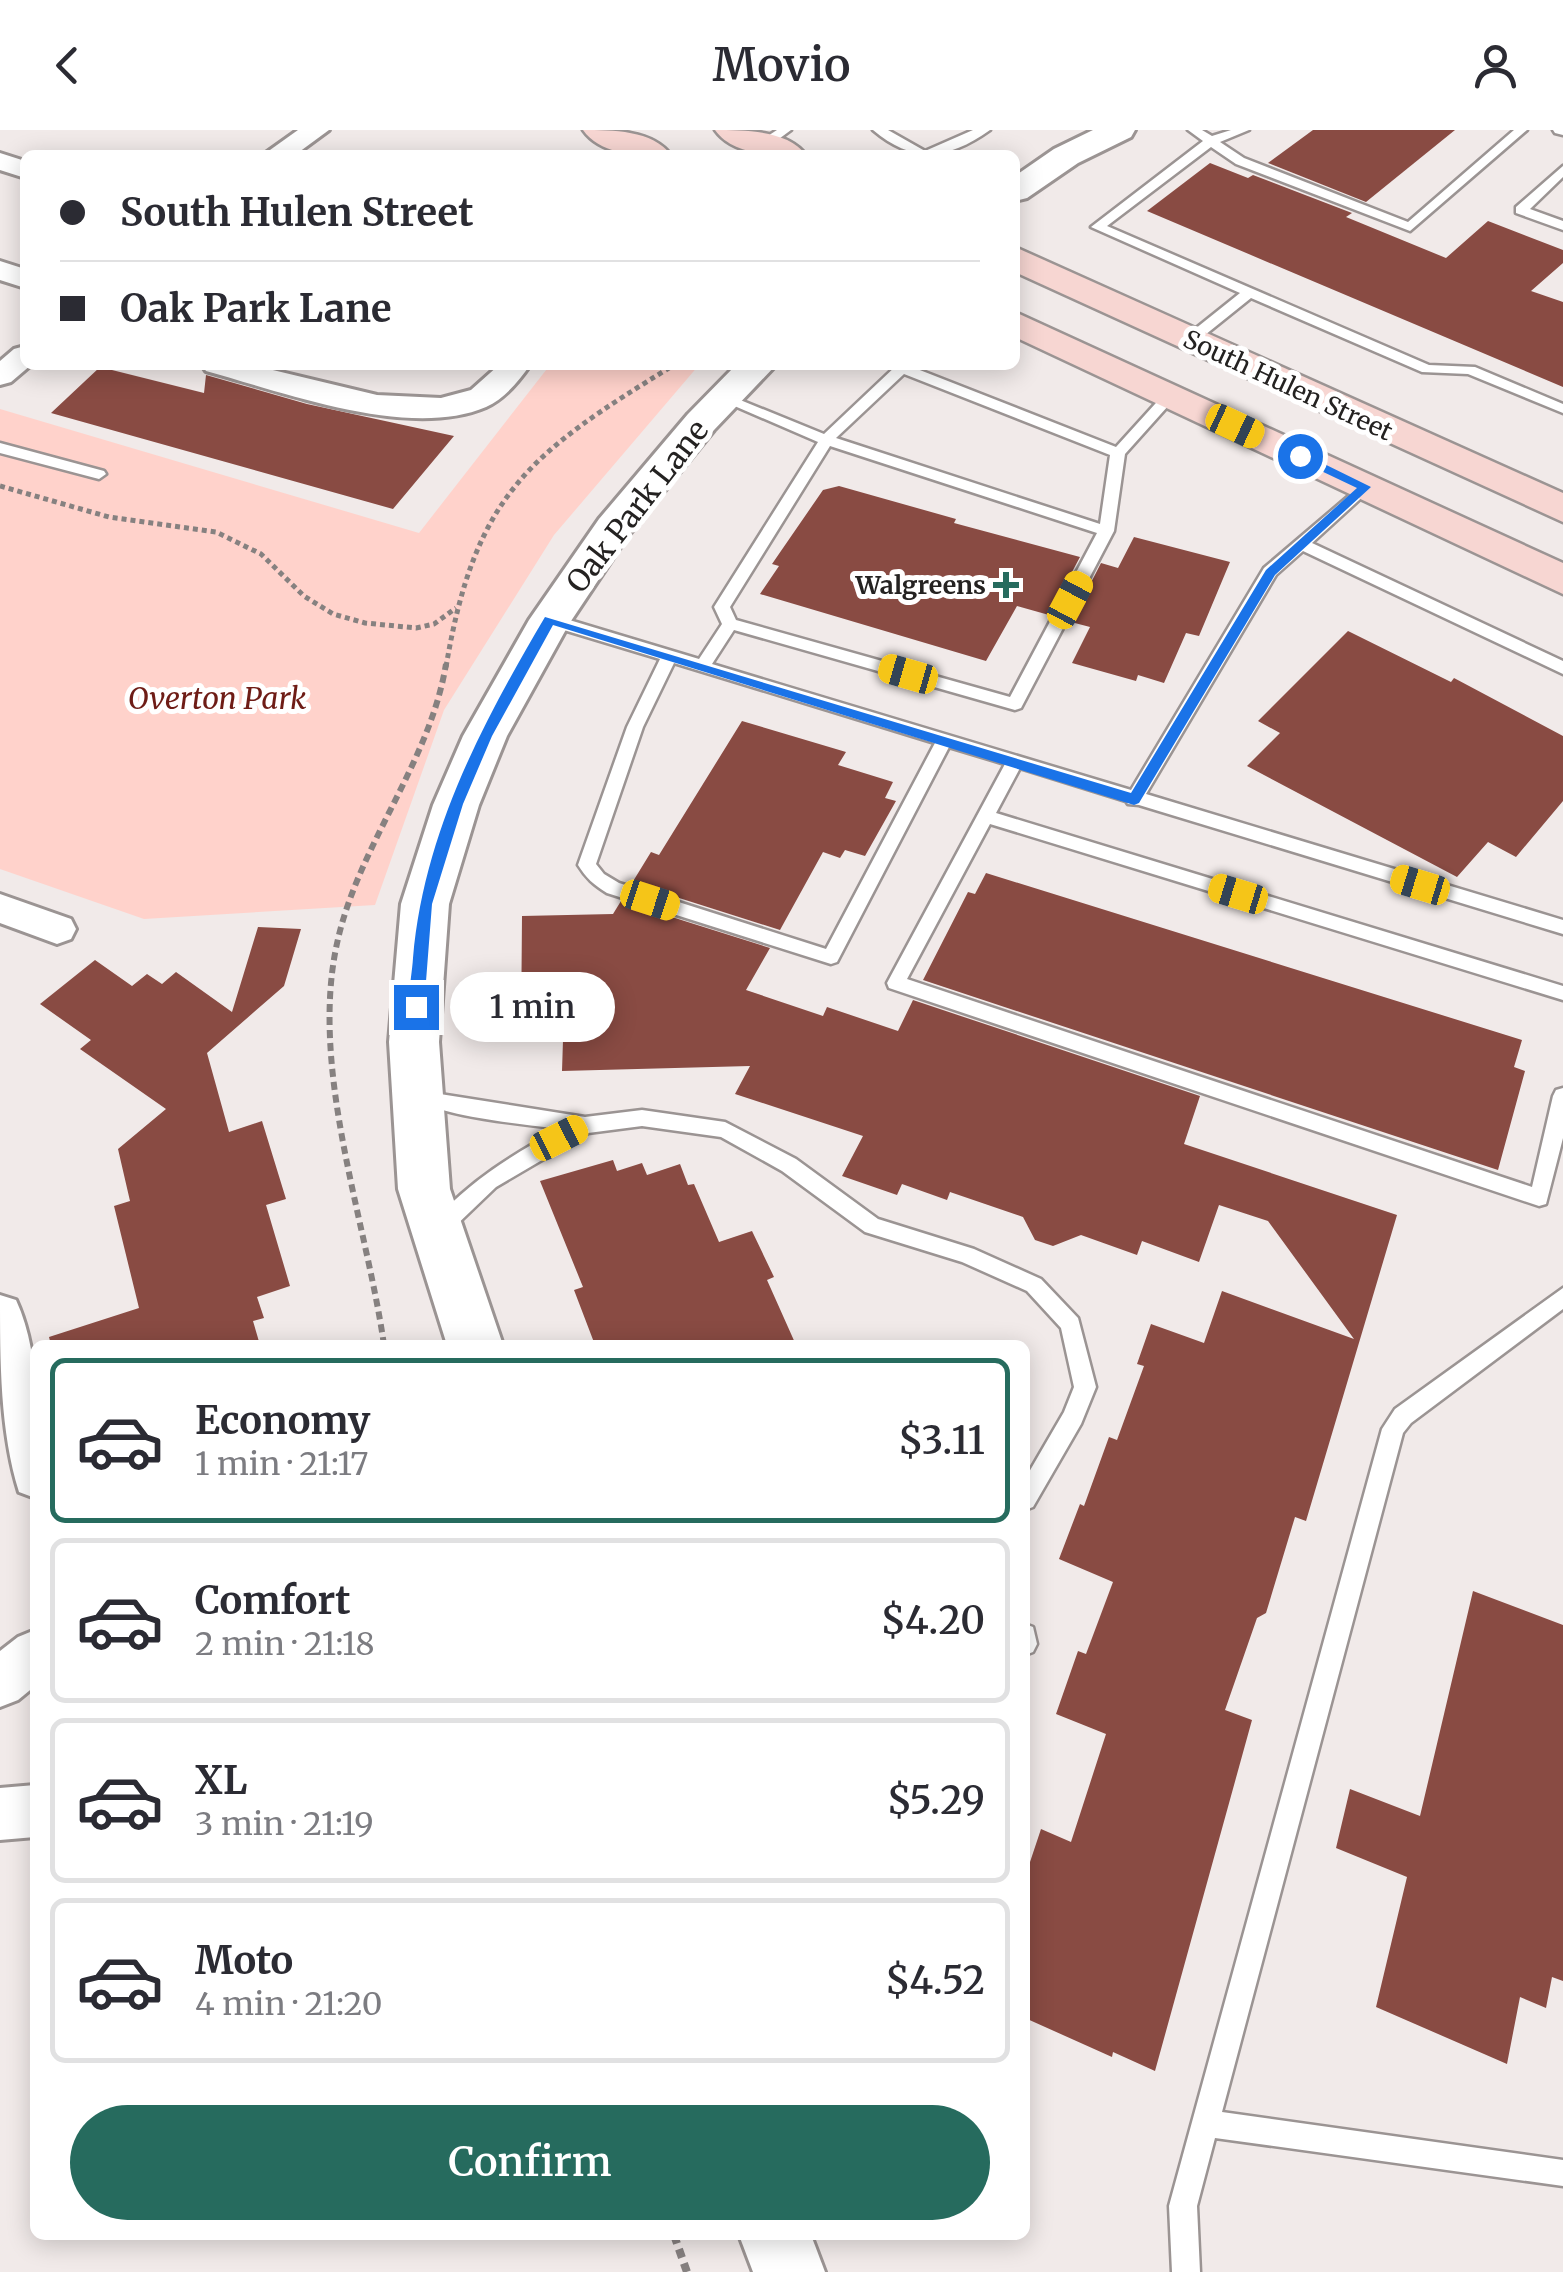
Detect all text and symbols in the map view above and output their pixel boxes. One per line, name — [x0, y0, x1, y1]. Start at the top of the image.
text: Movio — [713, 37, 850, 93]
icon: back — [40, 38, 95, 93]
icon: person — [1468, 38, 1523, 93]
text: South Hulen Street — [120, 189, 473, 236]
text: Oak Park Lane — [120, 285, 392, 332]
street label: South Hulen Street — [1178, 323, 1398, 448]
car — [1201, 400, 1269, 452]
street label: Oak Park Lane — [558, 412, 716, 600]
route start — [1278, 434, 1323, 479]
car — [1043, 566, 1097, 634]
place label: Walgreens — [854, 569, 986, 601]
marker: Walgreens — [995, 574, 1017, 596]
car — [875, 651, 941, 697]
park label: Overton Park — [128, 679, 307, 717]
car — [1387, 862, 1453, 908]
car — [1205, 871, 1271, 917]
car — [617, 876, 683, 924]
callout: 1 min — [451, 972, 616, 1042]
route end — [394, 985, 439, 1030]
text: 1 min — [489, 987, 576, 1027]
car — [525, 1111, 593, 1165]
icon: car — [75, 1396, 165, 1486]
text: Economy — [195, 1397, 370, 1444]
text: $3.11 — [898, 1417, 985, 1464]
text: 1 min · 21:17 — [195, 1444, 368, 1484]
icon: car — [75, 1576, 165, 1666]
text: Comfort — [195, 1577, 351, 1624]
text: $4.20 — [880, 1597, 985, 1644]
text: 2 min · 21:18 — [195, 1624, 375, 1664]
icon: car — [75, 1756, 165, 1846]
text: XL — [195, 1757, 247, 1804]
text: $5.29 — [887, 1777, 985, 1824]
text: 3 min · 21:19 — [195, 1804, 374, 1844]
icon: car — [75, 1936, 165, 2026]
text: Moto — [195, 1937, 293, 1984]
text: $4.52 — [885, 1957, 985, 2004]
text: 4 min · 21:20 — [195, 1984, 382, 2024]
button: Confirm — [70, 2105, 990, 2220]

